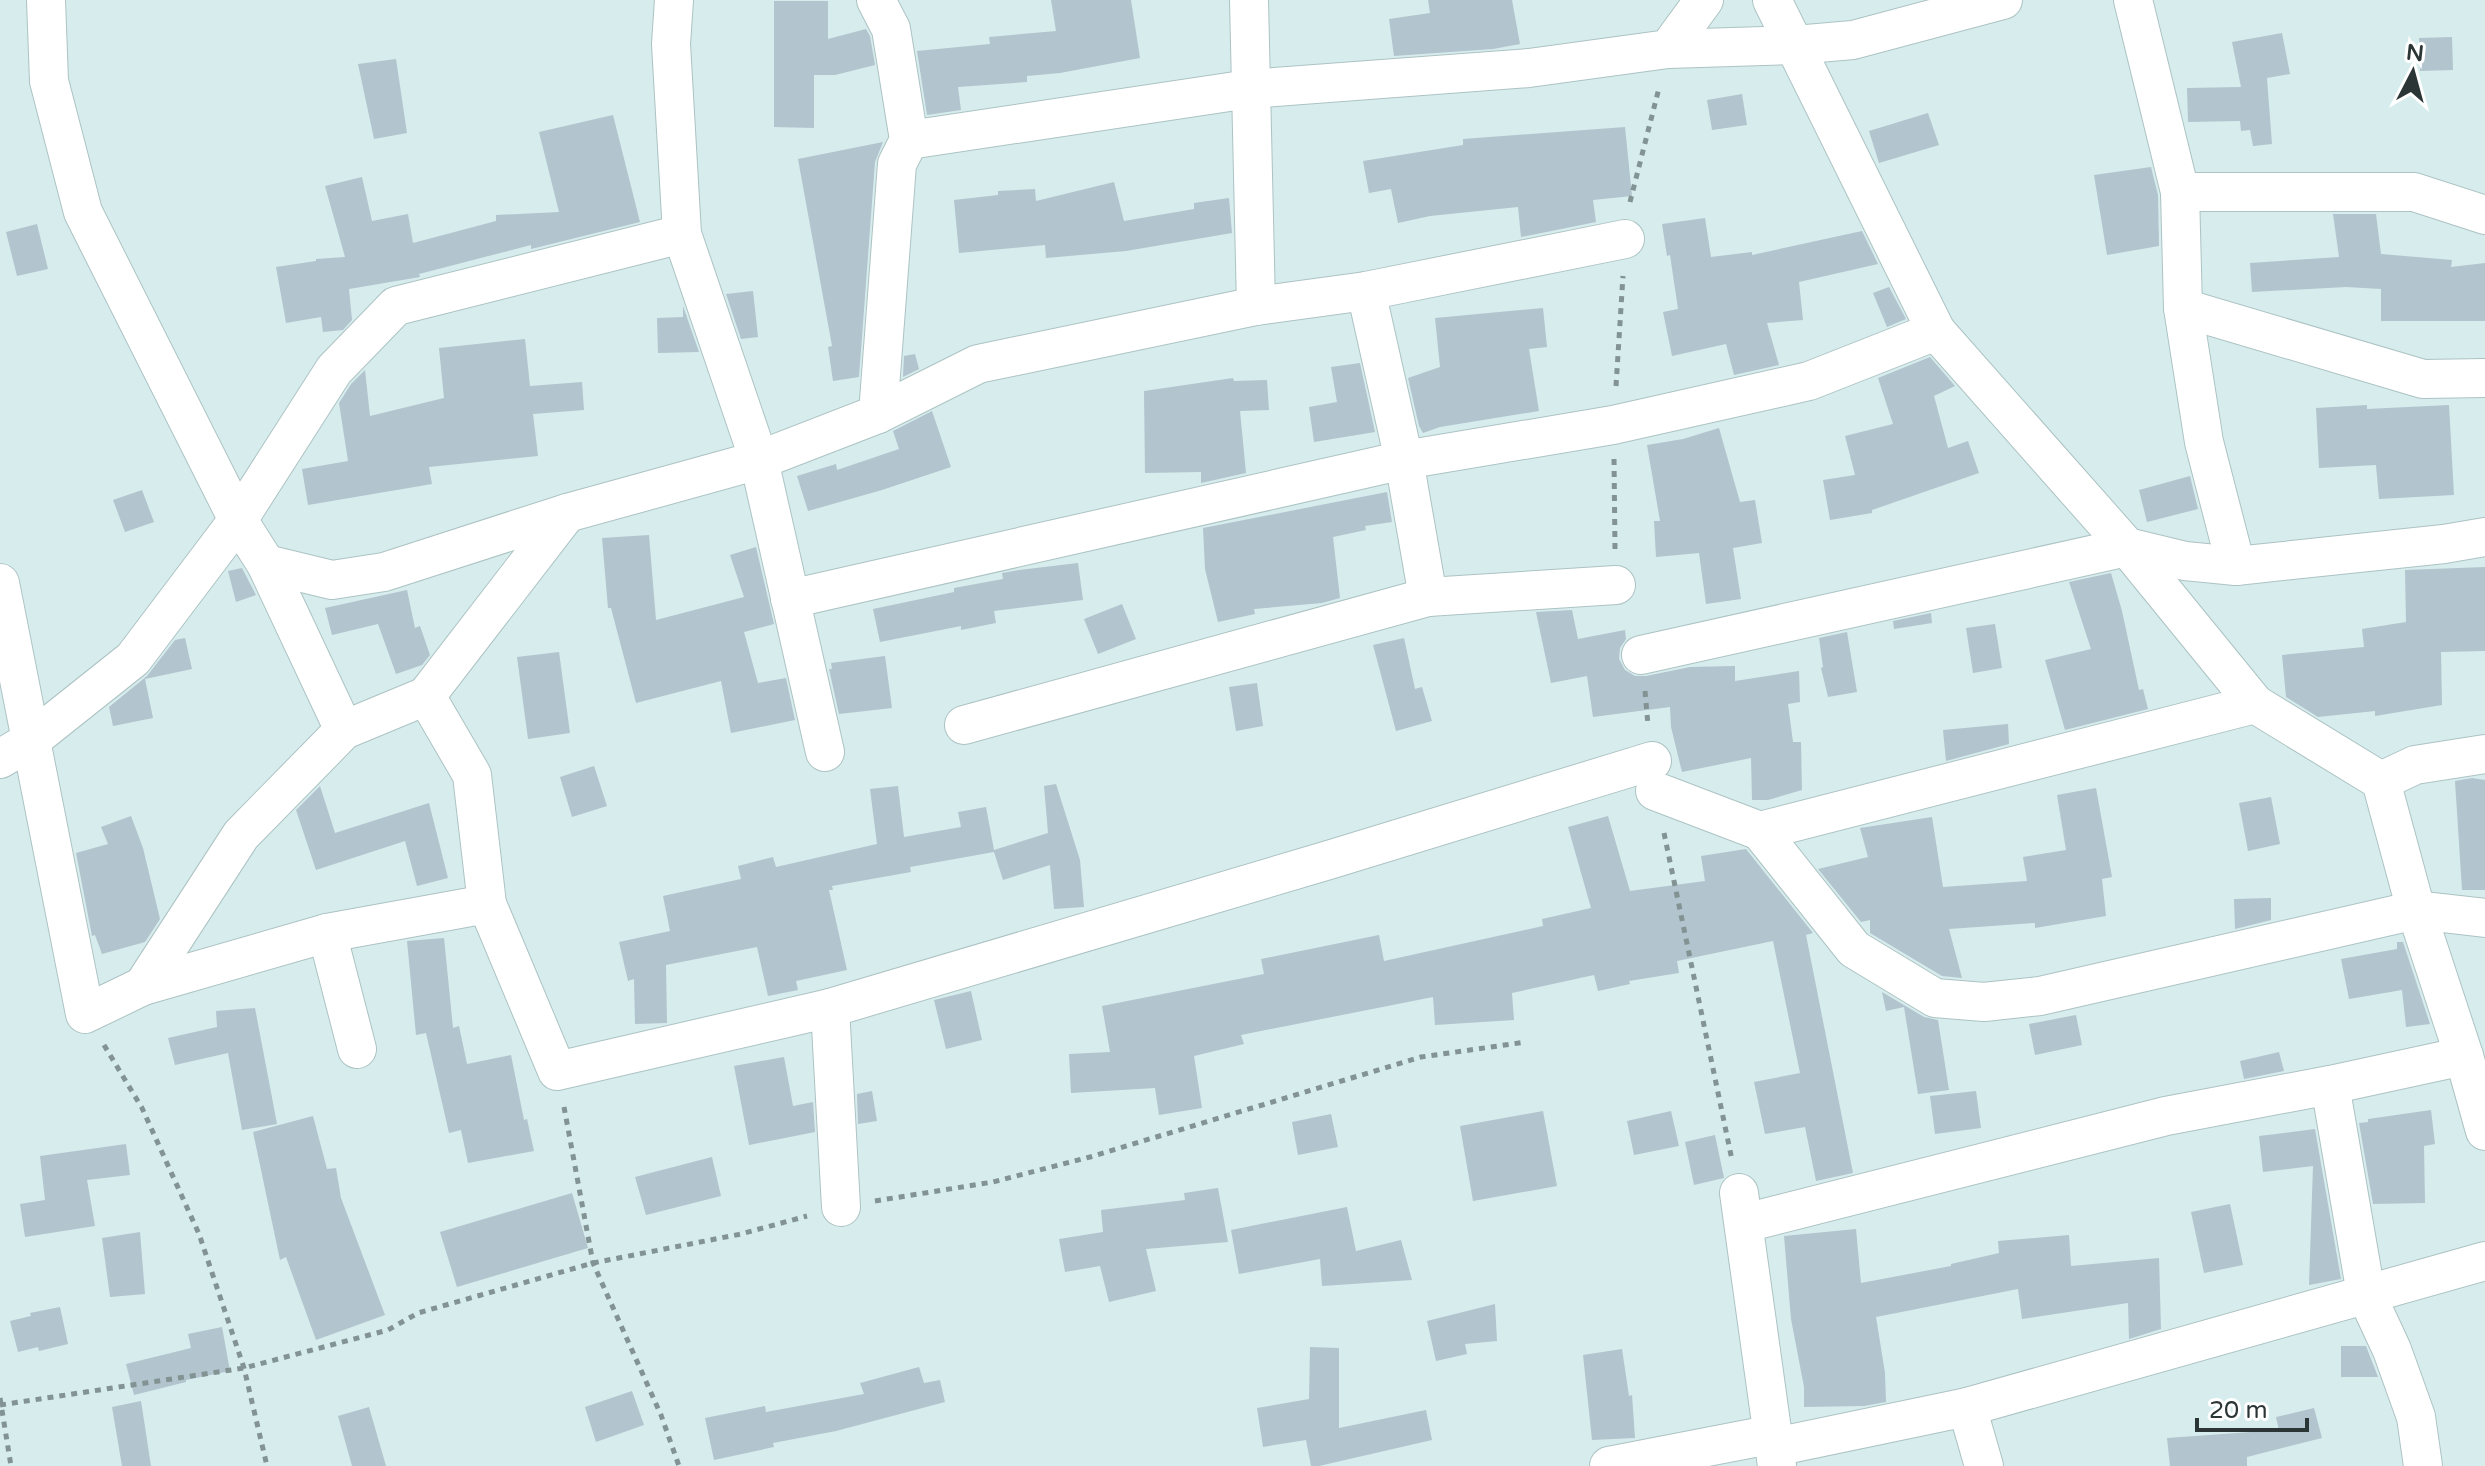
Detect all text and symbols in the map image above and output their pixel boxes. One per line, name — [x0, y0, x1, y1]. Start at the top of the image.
north arrow — [2373, 32, 2453, 112]
text: N — [2405, 39, 2425, 67]
scale bar — [2197, 1382, 2307, 1432]
text: 20 m — [2209, 1396, 2267, 1425]

